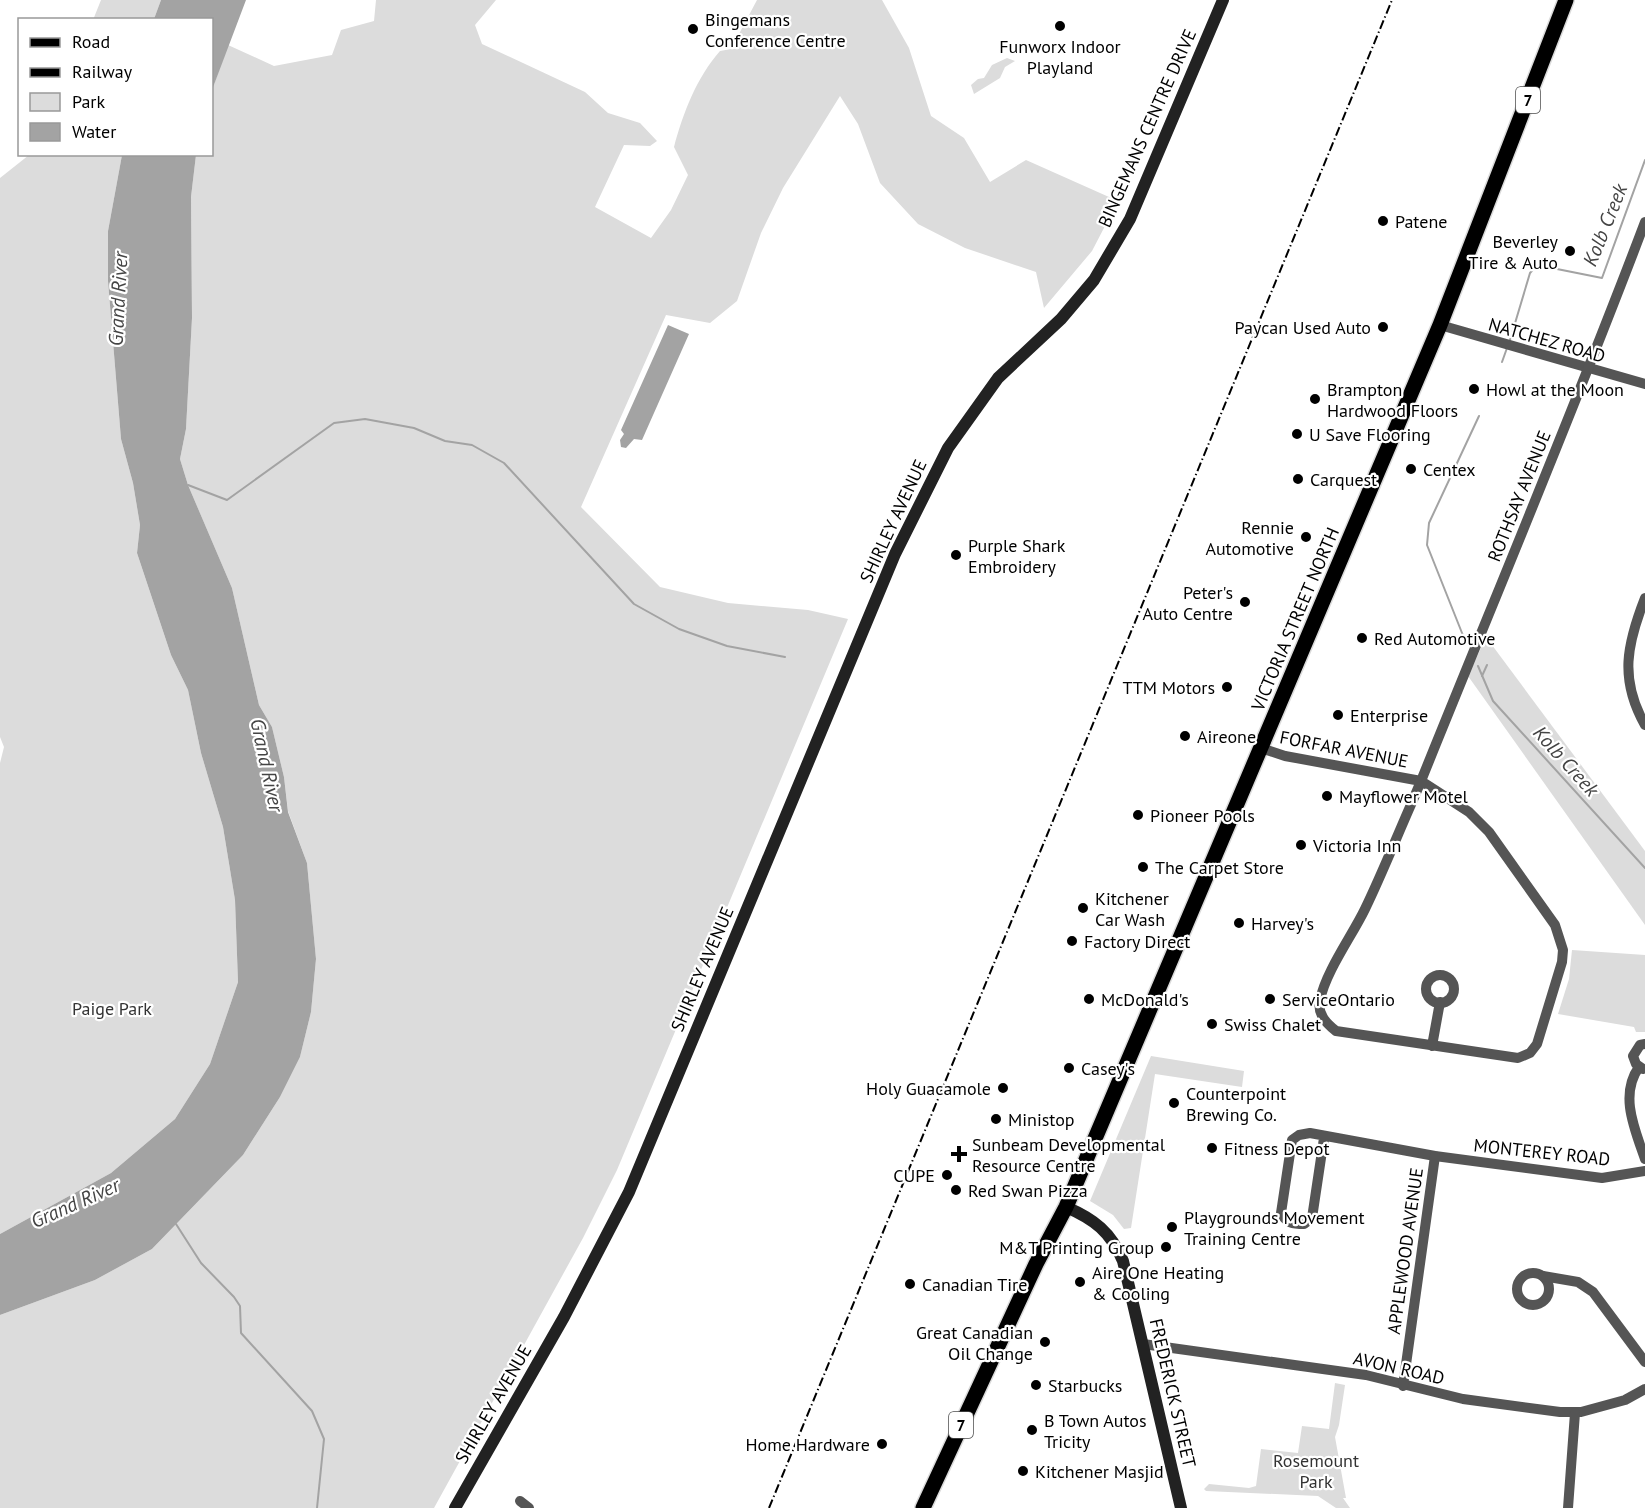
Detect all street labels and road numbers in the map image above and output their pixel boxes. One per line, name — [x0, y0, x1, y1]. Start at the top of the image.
street label: BINGEMANS CENTRE DRIVE — [1093, 25, 1201, 231]
road number: 7 — [1516, 87, 1540, 113]
street label: NATCHEZ ROAD — [1486, 312, 1608, 368]
street label: ROTHSAY AVENUE — [1482, 427, 1556, 565]
street label: SHIRLEY AVENUE — [854, 456, 932, 586]
street label: VICTORIA STREET NORTH — [1246, 524, 1344, 715]
street label: FORFAR AVENUE — [1278, 725, 1410, 773]
street label: SHIRLEY AVENUE — [665, 903, 739, 1035]
street label: MONTEREY ROAD — [1473, 1133, 1611, 1171]
street label: APPLEWOOD AVENUE — [1382, 1166, 1428, 1336]
street label: FREDERICK STREET — [1145, 1316, 1201, 1470]
street label: SHIRLEY AVENUE — [450, 1340, 536, 1468]
street label: AVON ROAD — [1351, 1346, 1447, 1390]
road number: 7 — [949, 1412, 973, 1438]

